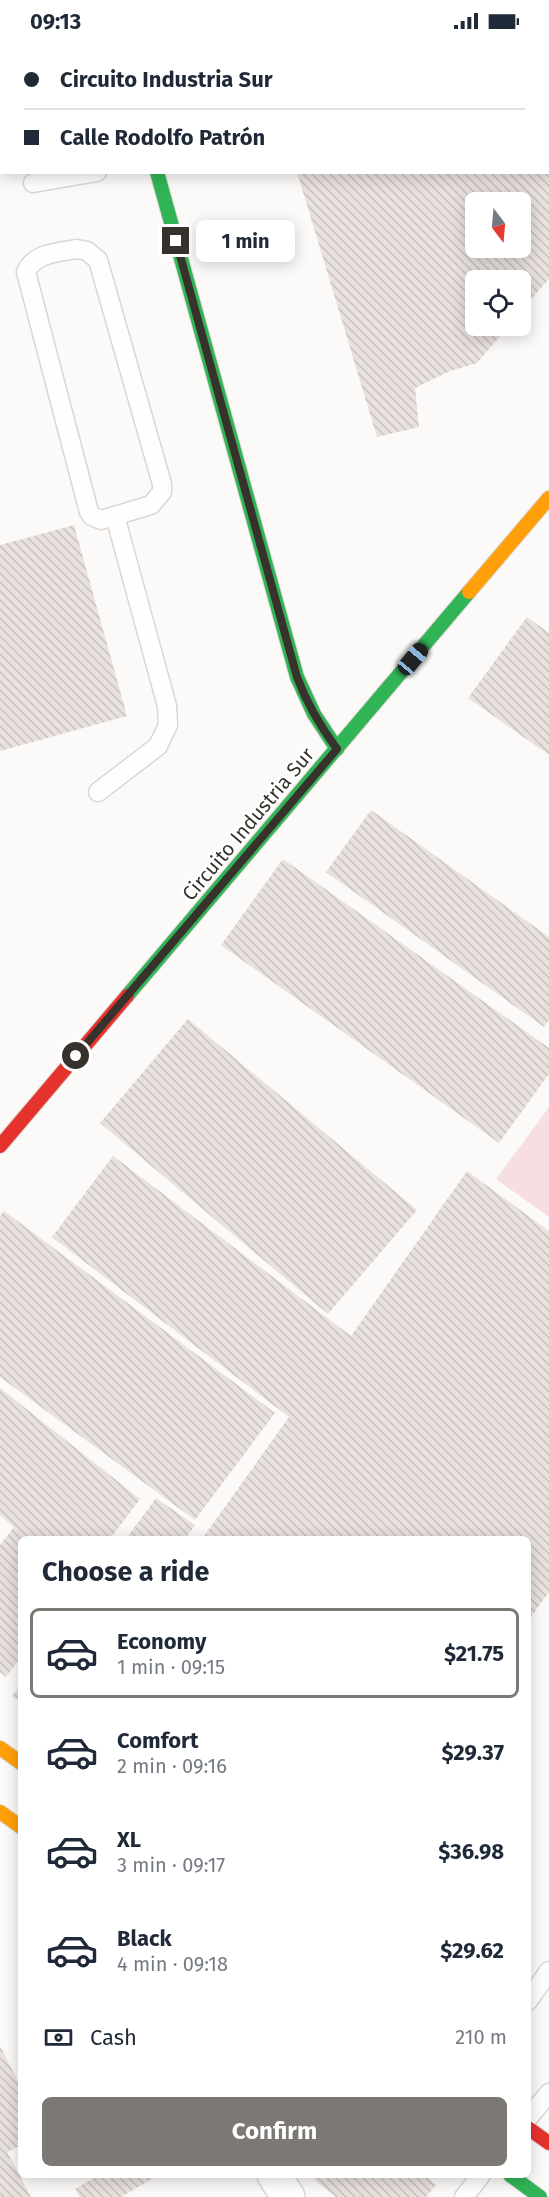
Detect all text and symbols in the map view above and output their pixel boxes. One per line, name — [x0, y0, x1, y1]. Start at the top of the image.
text: 09:13 — [30, 8, 81, 35]
text: Circuito Industria Sur — [60, 66, 273, 93]
text: Calle Rodolfo Patrón — [60, 124, 265, 151]
north arrow — [465, 192, 531, 258]
map controls — [465, 192, 531, 336]
callout: 1 min — [197, 220, 296, 262]
route end — [162, 227, 189, 254]
text: 1 min — [221, 229, 270, 253]
button: locate — [465, 270, 531, 336]
car — [395, 639, 431, 679]
street label: Circuito Industria Sur — [177, 743, 319, 905]
route start — [62, 1042, 89, 1069]
text: Choose a ride — [42, 1556, 209, 1588]
icon: car — [45, 1626, 99, 1680]
text: Economy — [117, 1628, 206, 1655]
text: $21.75 — [444, 1640, 504, 1667]
text: 1 min · 09:15 — [117, 1655, 225, 1679]
icon: car — [45, 1725, 99, 1779]
text: Comfort — [117, 1727, 198, 1754]
text: $29.37 — [441, 1739, 504, 1766]
text: 2 min · 09:16 — [117, 1754, 227, 1778]
icon: car — [45, 1824, 99, 1878]
text: XL — [117, 1826, 141, 1853]
text: $36.98 — [438, 1838, 504, 1865]
text: 3 min · 09:17 — [117, 1853, 225, 1877]
icon: car — [45, 1923, 99, 1977]
text: Black — [117, 1925, 172, 1952]
text: $29.62 — [440, 1937, 504, 1964]
text: 4 min · 09:18 — [117, 1952, 228, 1976]
icon: cash — [42, 2021, 75, 2054]
text: Cash — [90, 2024, 137, 2051]
text: 210 m — [455, 2025, 507, 2049]
button: Confirm — [42, 2097, 507, 2166]

